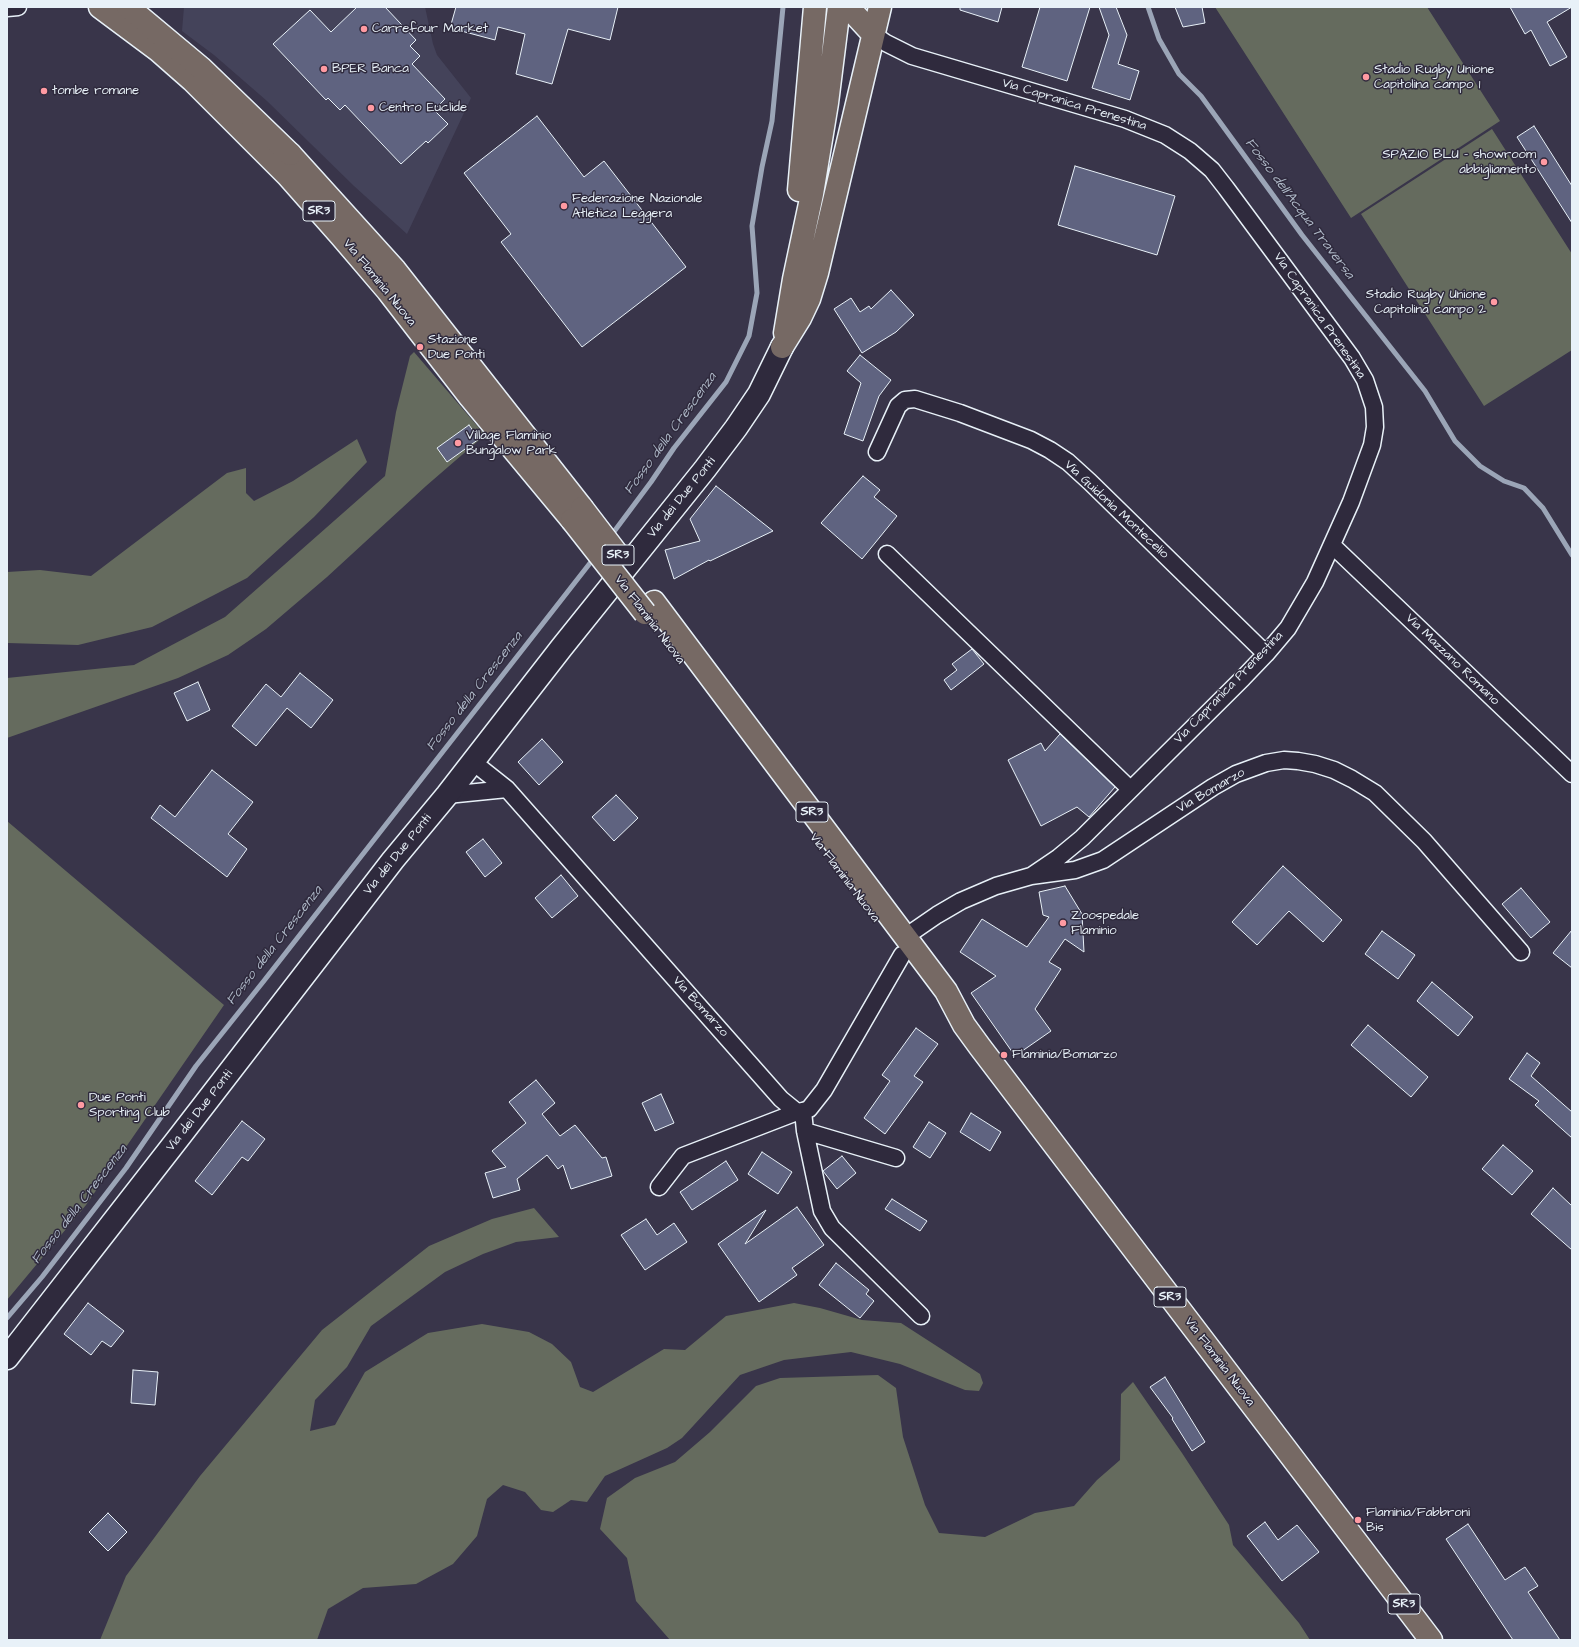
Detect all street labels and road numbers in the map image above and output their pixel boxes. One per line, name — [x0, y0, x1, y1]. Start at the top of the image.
street label: Via Capranica Prenestina — [1000, 76, 1148, 134]
road number: SR3 — [303, 201, 335, 221]
street label: Via Flaminia Nuova — [339, 236, 419, 330]
street label: Via Capranica Prenestina — [1270, 250, 1368, 382]
street label: Via dei Due Ponti — [645, 454, 719, 542]
street label: Via Guidonia Montecelio — [1061, 458, 1171, 562]
road number: SR3 — [602, 545, 634, 565]
street label: Via Flaminia Nuova — [610, 572, 688, 668]
street label: Via Mazzano Romano — [1402, 611, 1502, 709]
street label: Via Capranica Prenestina — [1171, 629, 1287, 747]
street label: Via Bomarzo — [1174, 765, 1248, 817]
road number: SR3 — [796, 802, 828, 822]
street label: Via dei Due Ponti — [361, 811, 435, 899]
street label: Via Flaminia Nuova — [805, 830, 883, 926]
street label: Via Bomarzo — [669, 973, 731, 1041]
street label: Via dei Due Ponti — [163, 1067, 237, 1155]
road number: SR3 — [1154, 1287, 1186, 1307]
street label: Via Flaminia Nuova — [1180, 1314, 1258, 1410]
road number: SR3 — [1388, 1594, 1420, 1614]

